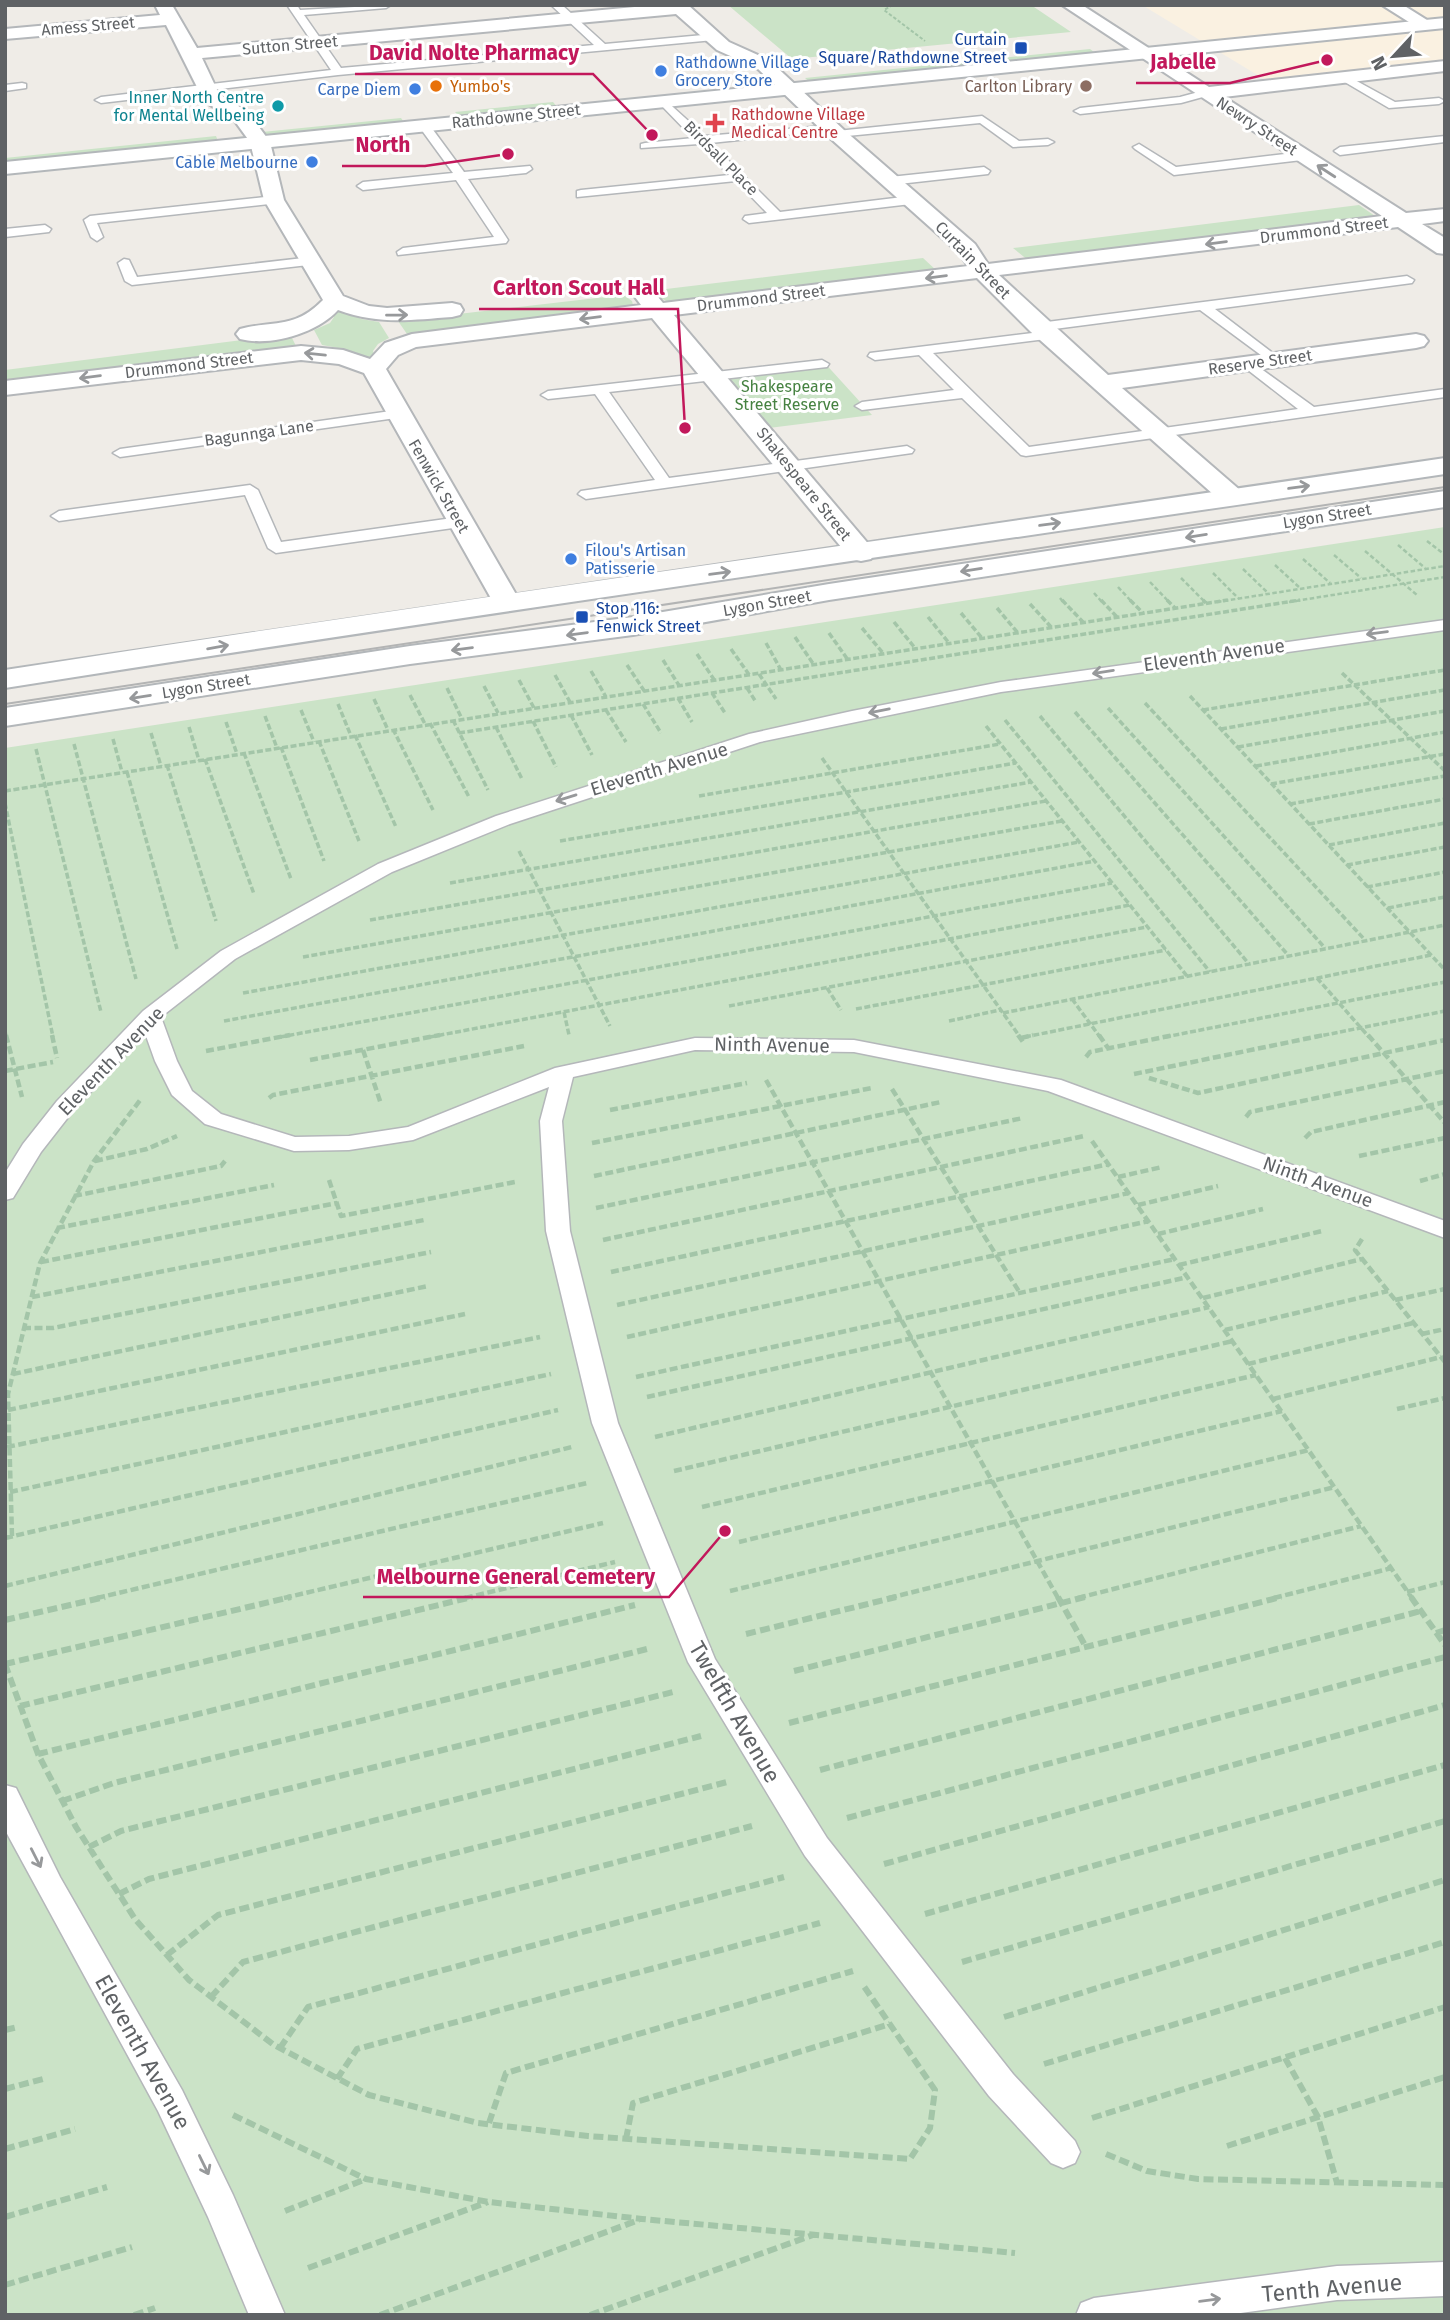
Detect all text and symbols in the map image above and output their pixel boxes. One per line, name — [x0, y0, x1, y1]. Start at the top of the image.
street label: Amess Street — [40, 12, 136, 40]
north arrow — [1359, 21, 1429, 91]
place label: Curtain Square/Rathdowne Street — [818, 30, 1007, 67]
street label: Sutton Street — [241, 31, 339, 59]
callout: David Nolte Pharmacy — [355, 32, 593, 74]
text: David Nolte Pharmacy — [369, 40, 579, 66]
marker: Curtain Square/Rathdowne Street — [1013, 40, 1029, 56]
callout: Jabelle — [1136, 41, 1230, 83]
text: Jabelle — [1149, 49, 1217, 75]
place label: Rathdowne Village Grocery Store — [675, 53, 809, 90]
text: N — [1366, 53, 1392, 74]
marker: Rathdowne Village Grocery Store — [653, 63, 669, 79]
place label: Yumbo's — [450, 77, 511, 96]
place label: Carlton Library — [965, 77, 1072, 96]
marker: Yumbo's — [428, 78, 444, 94]
marker: Carlton Library — [1078, 78, 1094, 94]
place label: Carpe Diem — [318, 80, 401, 99]
marker: Carpe Diem — [407, 81, 423, 97]
place label: Inner North Centre for Mental Wellbeing — [114, 88, 265, 125]
street label: Newry Street — [1213, 93, 1301, 159]
marker: Inner North Centre for Mental Wellbeing — [270, 98, 286, 114]
street label: Rathdowne Street — [451, 100, 582, 132]
place label: Rathdowne Village Medical Centre — [731, 105, 865, 142]
marker: Rathdowne Village Medical Centre — [705, 113, 725, 133]
street label: Birdsall Place — [680, 117, 762, 199]
callout: North — [342, 124, 425, 166]
text: North — [356, 132, 410, 158]
place label: Cable Melbourne — [175, 153, 298, 172]
marker: Cable Melbourne — [304, 154, 320, 170]
one-way arrow — [1316, 163, 1336, 177]
street label: Drummond Street — [1259, 213, 1389, 247]
street label: Curtain Street — [931, 217, 1015, 303]
one-way arrow — [1205, 237, 1227, 250]
callout: Carlton Scout Hall — [479, 267, 678, 309]
one-way arrow — [925, 270, 948, 283]
text: Carlton Scout Hall — [493, 275, 666, 301]
street label: Drummond Street — [696, 281, 826, 315]
one-way arrow — [385, 308, 408, 322]
one-way arrow — [579, 312, 602, 325]
street label: Reserve Street — [1207, 345, 1313, 379]
one-way arrow — [304, 347, 327, 360]
street label: Drummond Street — [124, 348, 254, 382]
one-way arrow — [79, 371, 102, 384]
park label: Shakespeare Street Reserve — [735, 377, 839, 414]
street label: Bagunnga Lane — [203, 416, 315, 450]
street label: Shakespeare Street — [753, 424, 856, 545]
street label: Fenwick Street — [405, 436, 474, 536]
one-way arrow — [1287, 481, 1310, 494]
street label: Lygon Street — [1281, 500, 1373, 532]
one-way arrow — [1038, 518, 1061, 531]
one-way arrow — [1185, 530, 1208, 543]
place label: Filou's Artisan Patisserie — [585, 541, 686, 578]
marker: Filou's Artisan Patisserie — [563, 551, 579, 567]
one-way arrow — [960, 564, 983, 577]
one-way arrow — [708, 566, 731, 579]
street label: Lygon Street — [721, 586, 813, 620]
place label: Stop 116: Fenwick Street — [596, 599, 701, 636]
marker: Stop 116: Fenwick Street — [574, 609, 590, 625]
one-way arrow — [1366, 627, 1389, 640]
one-way arrow — [566, 628, 589, 641]
street label: Eleventh Avenue — [1142, 634, 1286, 676]
one-way arrow — [206, 640, 229, 653]
one-way arrow — [451, 642, 473, 655]
one-way arrow — [1092, 665, 1115, 678]
street label: Lygon Street — [160, 670, 252, 702]
one-way arrow — [129, 691, 152, 704]
one-way arrow — [868, 704, 891, 718]
street label: Eleventh Avenue — [587, 737, 731, 801]
one-way arrow — [555, 793, 577, 805]
street label: Eleventh Avenue — [53, 1002, 169, 1120]
street label: Ninth Avenue — [714, 1032, 830, 1058]
street label: Ninth Avenue — [1260, 1151, 1376, 1213]
callout: Melbourne General Cemetery — [363, 1555, 669, 1597]
text: Melbourne General Cemetery — [377, 1564, 655, 1590]
street label: Twelfth Avenue — [683, 1636, 787, 1788]
one-way arrow — [30, 1847, 43, 1868]
street label: Eleventh Avenue — [89, 1970, 197, 2134]
one-way arrow — [197, 2154, 211, 2175]
street label: Tenth Avenue — [1261, 2268, 1403, 2308]
one-way arrow — [1198, 2294, 1221, 2307]

